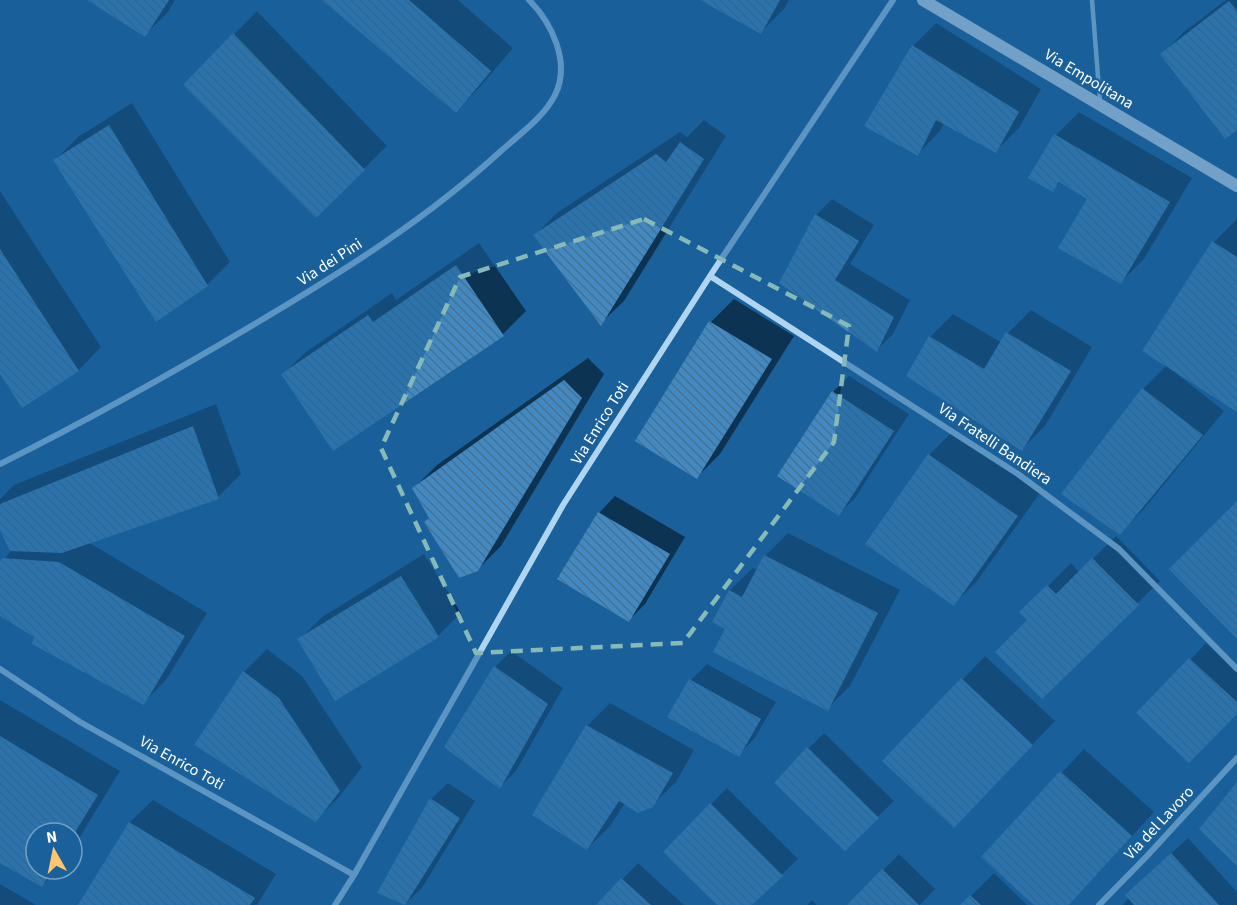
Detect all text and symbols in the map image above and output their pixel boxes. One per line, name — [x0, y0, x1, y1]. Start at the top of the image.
street label: Via Empolitana — [1040, 44, 1138, 114]
street label: Via dei Pini — [293, 233, 367, 291]
street label: Via Enrico Toti — [566, 377, 634, 469]
street label: Via Fratelli Bandiera — [934, 398, 1056, 490]
street label: Via Enrico Toti — [135, 731, 229, 795]
street label: Via del Lavoro — [1119, 781, 1199, 865]
north arrow — [24, 821, 84, 881]
text: N — [45, 825, 59, 849]

